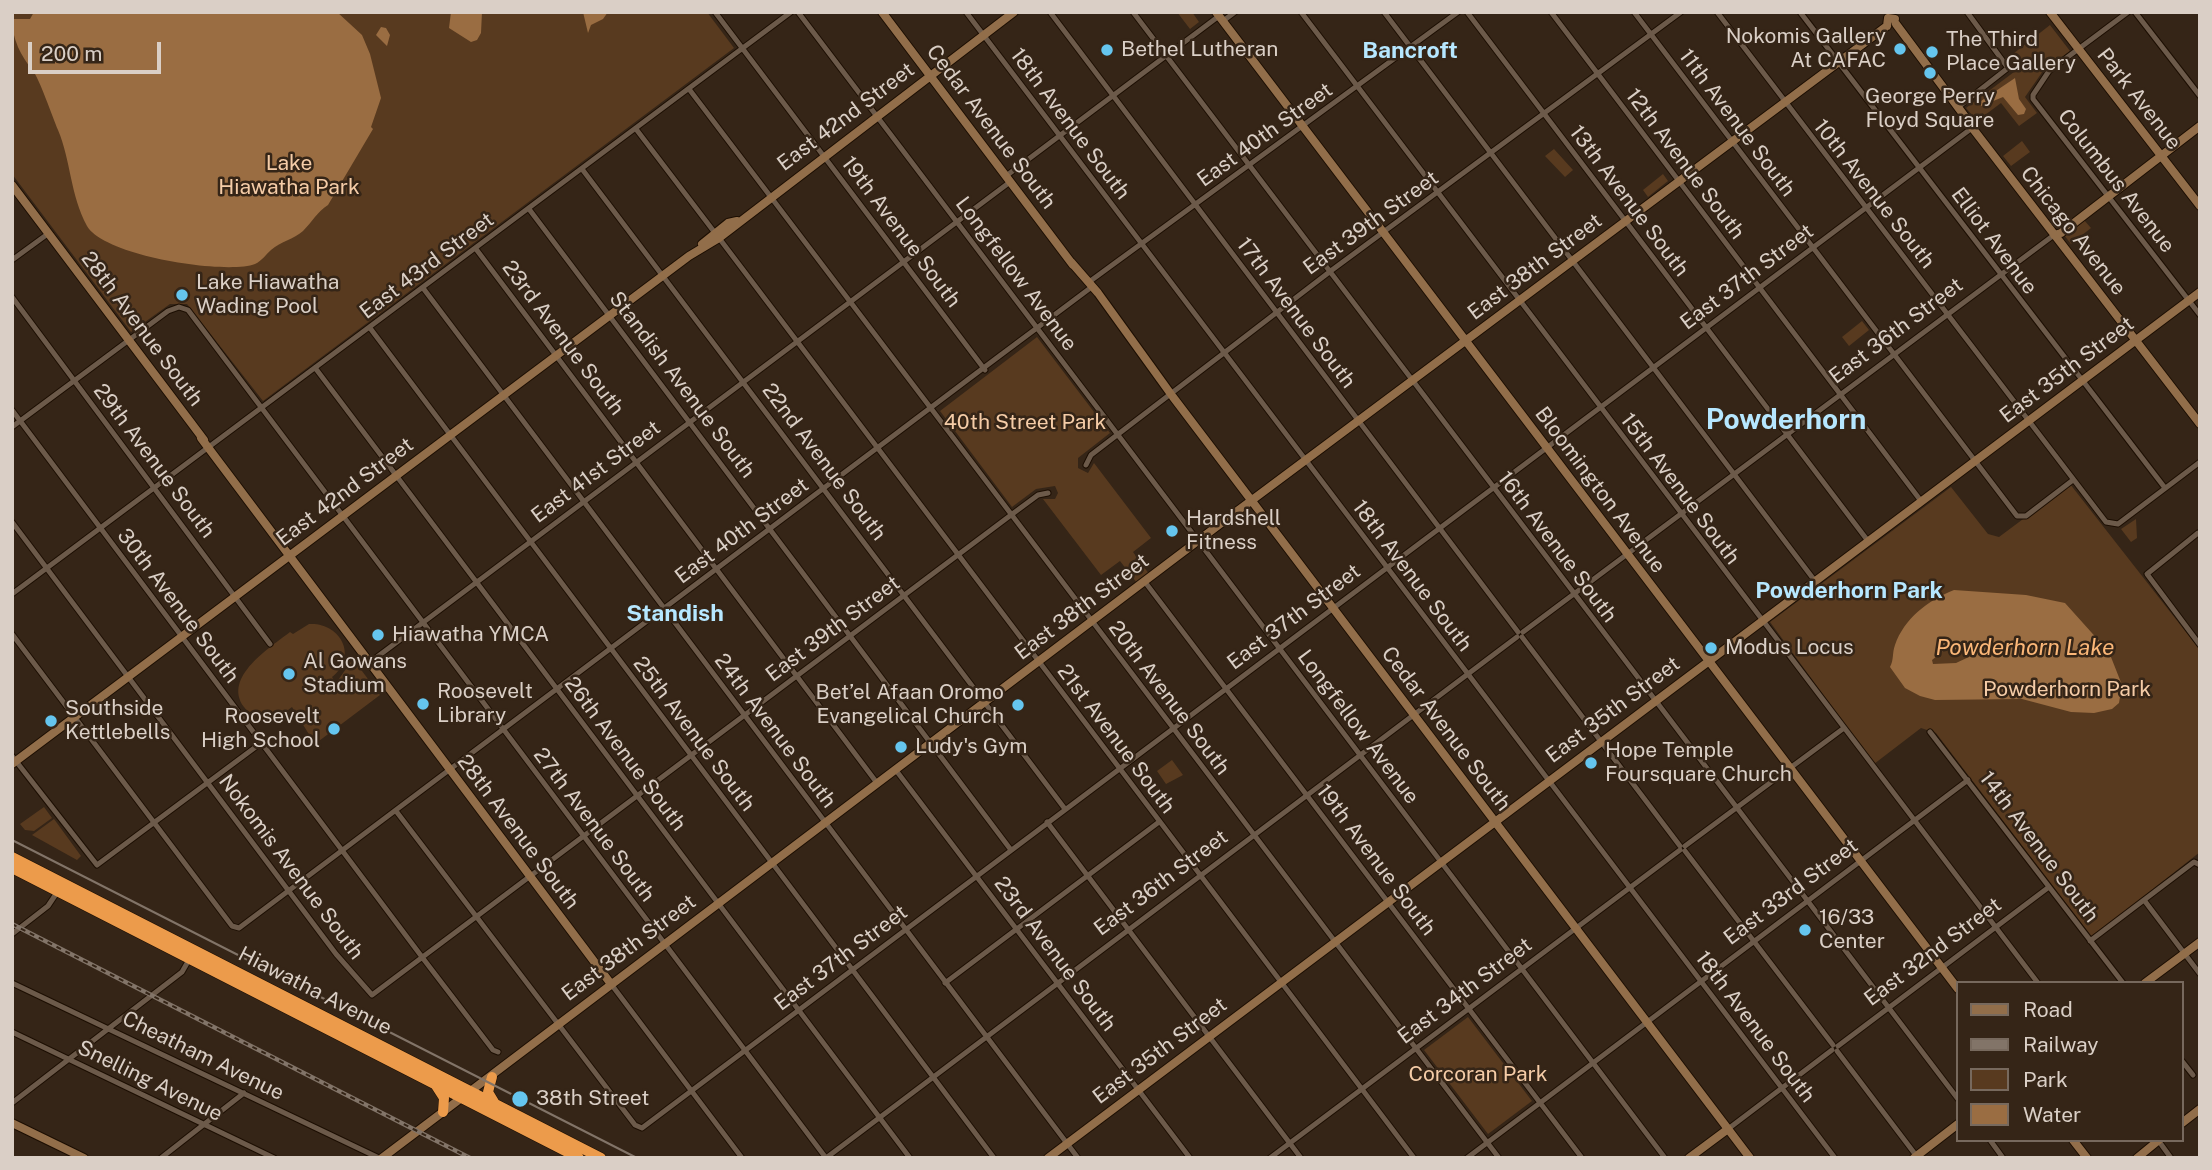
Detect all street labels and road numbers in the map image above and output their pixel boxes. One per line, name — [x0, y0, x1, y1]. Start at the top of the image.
street label: Cedar Avenue South — [921, 40, 1061, 214]
street label: 18th Avenue South — [1005, 43, 1135, 205]
street label: Park Avenue — [2092, 43, 2186, 155]
street label: 11th Avenue South — [1673, 44, 1801, 202]
street label: East 42nd Street — [773, 57, 919, 177]
street label: East 40th Street — [1193, 78, 1337, 192]
street label: 12th Avenue South — [1620, 84, 1750, 244]
street label: Columbus Avenue — [2052, 104, 2180, 258]
street label: 10th Avenue South — [1808, 114, 1940, 274]
street label: 13th Avenue South — [1564, 120, 1694, 282]
street label: 19th Avenue South — [836, 151, 966, 313]
street label: Chicago Avenue — [2015, 162, 2131, 300]
street label: East 39th Street — [1298, 165, 1444, 281]
street label: Elliot Avenue — [1946, 183, 2042, 299]
street label: Longfellow Avenue — [950, 192, 1082, 356]
street label: East 43rd Street — [355, 207, 499, 325]
street label: East 38th Street — [1463, 208, 1607, 326]
street label: East 37th Street — [1675, 219, 1819, 335]
street label: 17th Avenue South — [1231, 233, 1361, 393]
street label: 28th Avenue South — [76, 247, 208, 411]
street label: 23rd Avenue South — [497, 256, 629, 420]
street label: East 36th Street — [1824, 273, 1968, 389]
street label: Standish Avenue South — [604, 287, 760, 483]
street label: East 35th Street — [1995, 311, 2139, 429]
street label: 22nd Avenue South — [757, 378, 891, 546]
street label: 29th Avenue South — [88, 379, 220, 543]
street label: Bloomington Avenue — [1529, 402, 1671, 578]
street label: 15th Avenue South — [1615, 408, 1745, 570]
street label: East 41st Street — [527, 415, 665, 529]
street label: East 42nd Street — [272, 432, 418, 552]
street label: 16th Avenue South — [1492, 467, 1622, 627]
street label: East 40th Street — [670, 473, 814, 589]
street label: 18th Avenue South — [1347, 495, 1477, 657]
street label: 30th Avenue South — [112, 524, 244, 688]
street label: East 38th Street — [1010, 548, 1154, 666]
street label: East 37th Street — [1222, 559, 1366, 675]
street label: East 39th Street — [761, 570, 905, 688]
street label: 20th Avenue South — [1103, 616, 1235, 780]
street label: Cedar Avenue South — [1376, 642, 1516, 816]
street label: Longfellow Avenue — [1292, 645, 1424, 809]
street label: 24th Avenue South — [709, 649, 841, 813]
street label: East 35th Street — [1541, 651, 1685, 769]
street label: 25th Avenue South — [628, 652, 760, 816]
street label: 21st Avenue South — [1052, 659, 1180, 819]
street label: 26th Avenue South — [559, 672, 691, 836]
street label: 27th Avenue South — [528, 743, 660, 907]
street label: 28th Avenue South — [452, 750, 584, 914]
street label: 14th Avenue South — [1974, 766, 2104, 928]
street label: Nokomis Avenue South — [213, 769, 369, 965]
street label: 19th Avenue South — [1311, 779, 1441, 941]
street label: East 36th Street — [1089, 825, 1233, 941]
street label: East 33rd Street — [1719, 833, 1863, 951]
street label: 23rd Avenue South — [989, 872, 1121, 1036]
street label: East 38th Street — [557, 889, 701, 1007]
street label: East 32nd Street — [1860, 892, 2006, 1012]
street label: East 37th Street — [769, 900, 913, 1016]
street label: East 34th Street — [1393, 932, 1537, 1050]
street label: Hiawatha Avenue — [234, 941, 396, 1041]
street label: 18th Avenue South — [1690, 946, 1820, 1108]
street label: East 35th Street — [1088, 992, 1232, 1110]
street label: Cheatham Avenue — [118, 1006, 288, 1106]
street label: Snelling Avenue — [73, 1035, 227, 1127]

